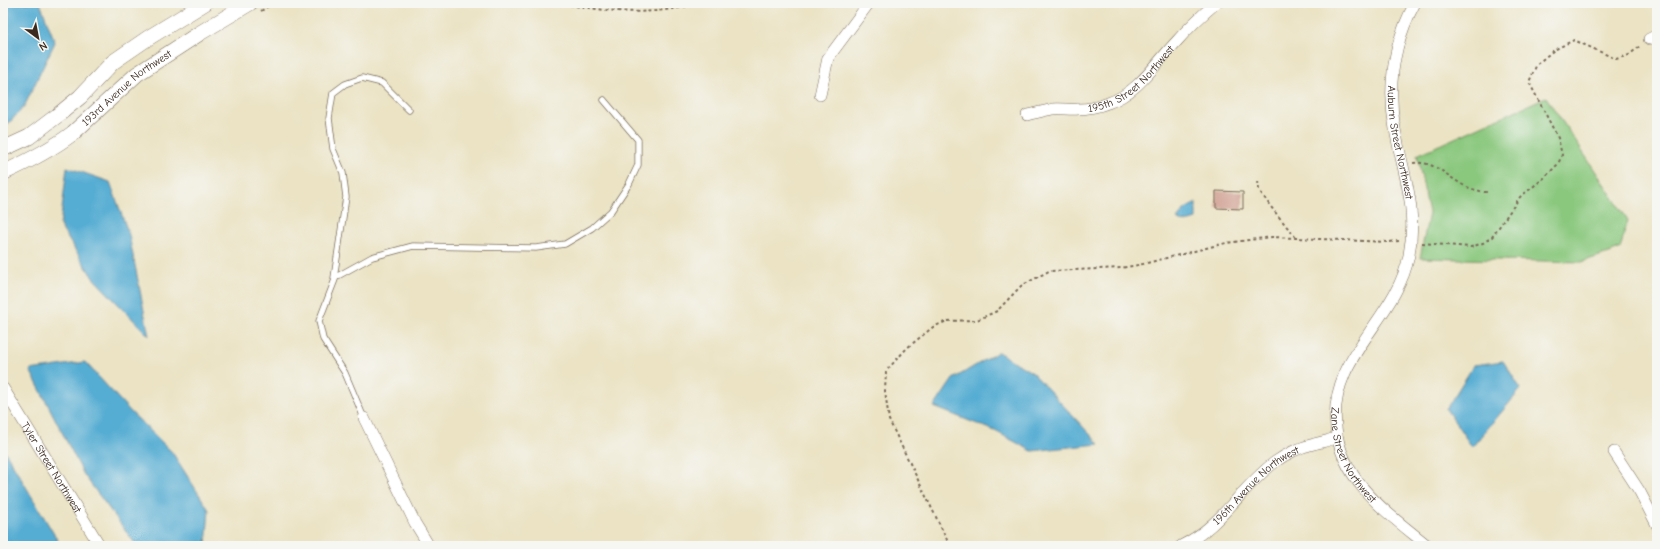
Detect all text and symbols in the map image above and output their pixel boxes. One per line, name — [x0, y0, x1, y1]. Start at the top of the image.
north arrow — [18, 18, 58, 58]
text: N — [37, 39, 50, 53]
street label: 195th Street Northwest — [1087, 42, 1177, 115]
street label: 193rd Avenue Northwest — [79, 47, 175, 129]
street label: Auburn Street Northwest — [1385, 85, 1416, 201]
street label: Zane Street Northwest — [1328, 407, 1380, 506]
street label: Tyler Street Northwest — [18, 420, 84, 516]
street label: 196th Avenue Northwest — [1210, 443, 1302, 528]

